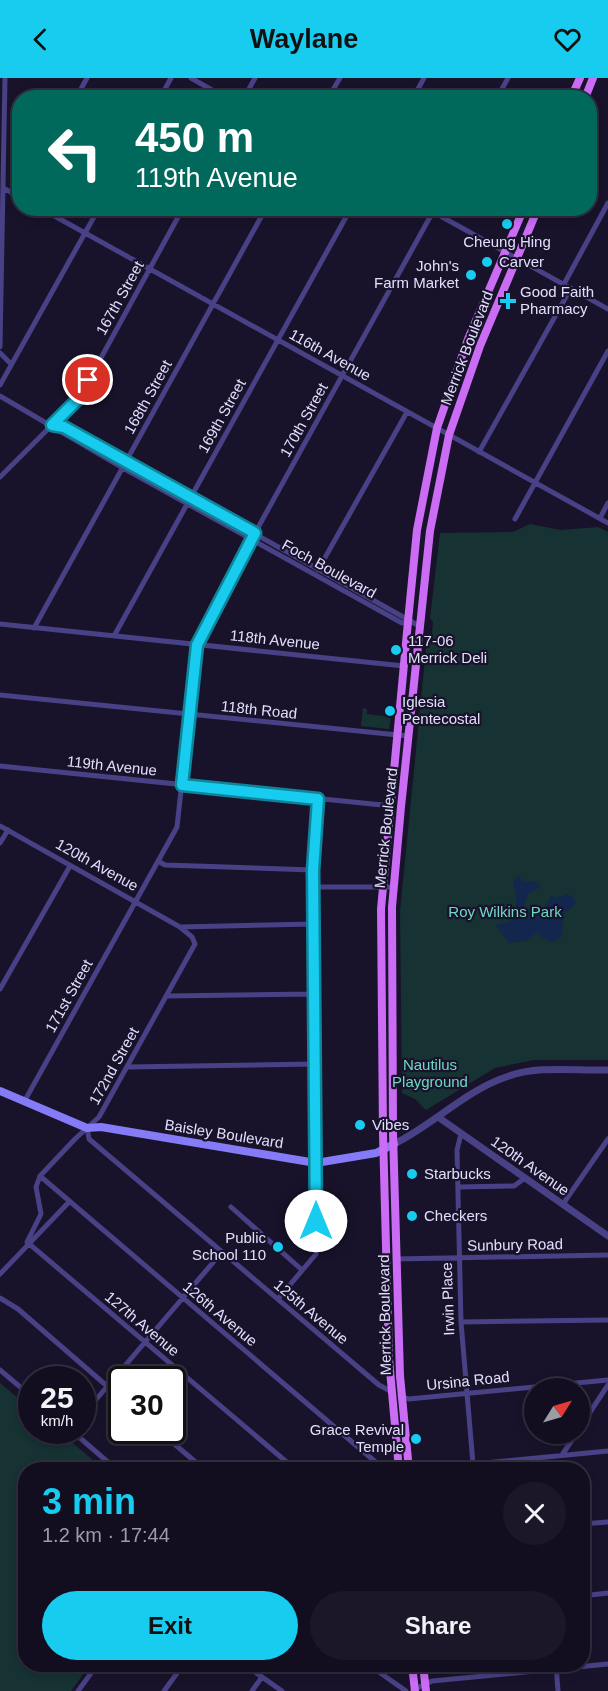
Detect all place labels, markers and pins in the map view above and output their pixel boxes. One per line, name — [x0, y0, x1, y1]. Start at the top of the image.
marker: Cheung Hing — [500, 217, 514, 231]
place label: Cheung Hing — [463, 233, 551, 250]
place label: Carver — [499, 253, 544, 270]
marker: Carver — [480, 255, 494, 269]
place label: John's Farm Market — [374, 257, 460, 291]
marker: John's Farm Market — [464, 268, 478, 282]
place label: Good Faith Pharmacy — [520, 283, 594, 317]
marker: Good Faith Pharmacy — [501, 294, 515, 308]
pin — [62, 354, 113, 405]
place label: 117-06 Merrick Deli — [408, 632, 487, 666]
marker: 117-06 Merrick Deli — [389, 643, 403, 657]
place label: Iglesia Pentecostal — [402, 693, 480, 727]
marker: Iglesia Pentecostal — [383, 704, 397, 718]
place label: Vibes — [372, 1116, 409, 1133]
marker: Vibes — [353, 1118, 367, 1132]
place label: Starbucks — [424, 1165, 491, 1182]
marker: Starbucks — [405, 1167, 419, 1181]
place label: Checkers — [424, 1207, 487, 1224]
marker: Checkers — [405, 1209, 419, 1223]
place label: Public School 110 — [192, 1229, 266, 1263]
marker: Public School 110 — [271, 1240, 285, 1254]
place label: Grace Revival Temple — [310, 1421, 404, 1455]
marker: Grace Revival Temple — [409, 1432, 423, 1446]

